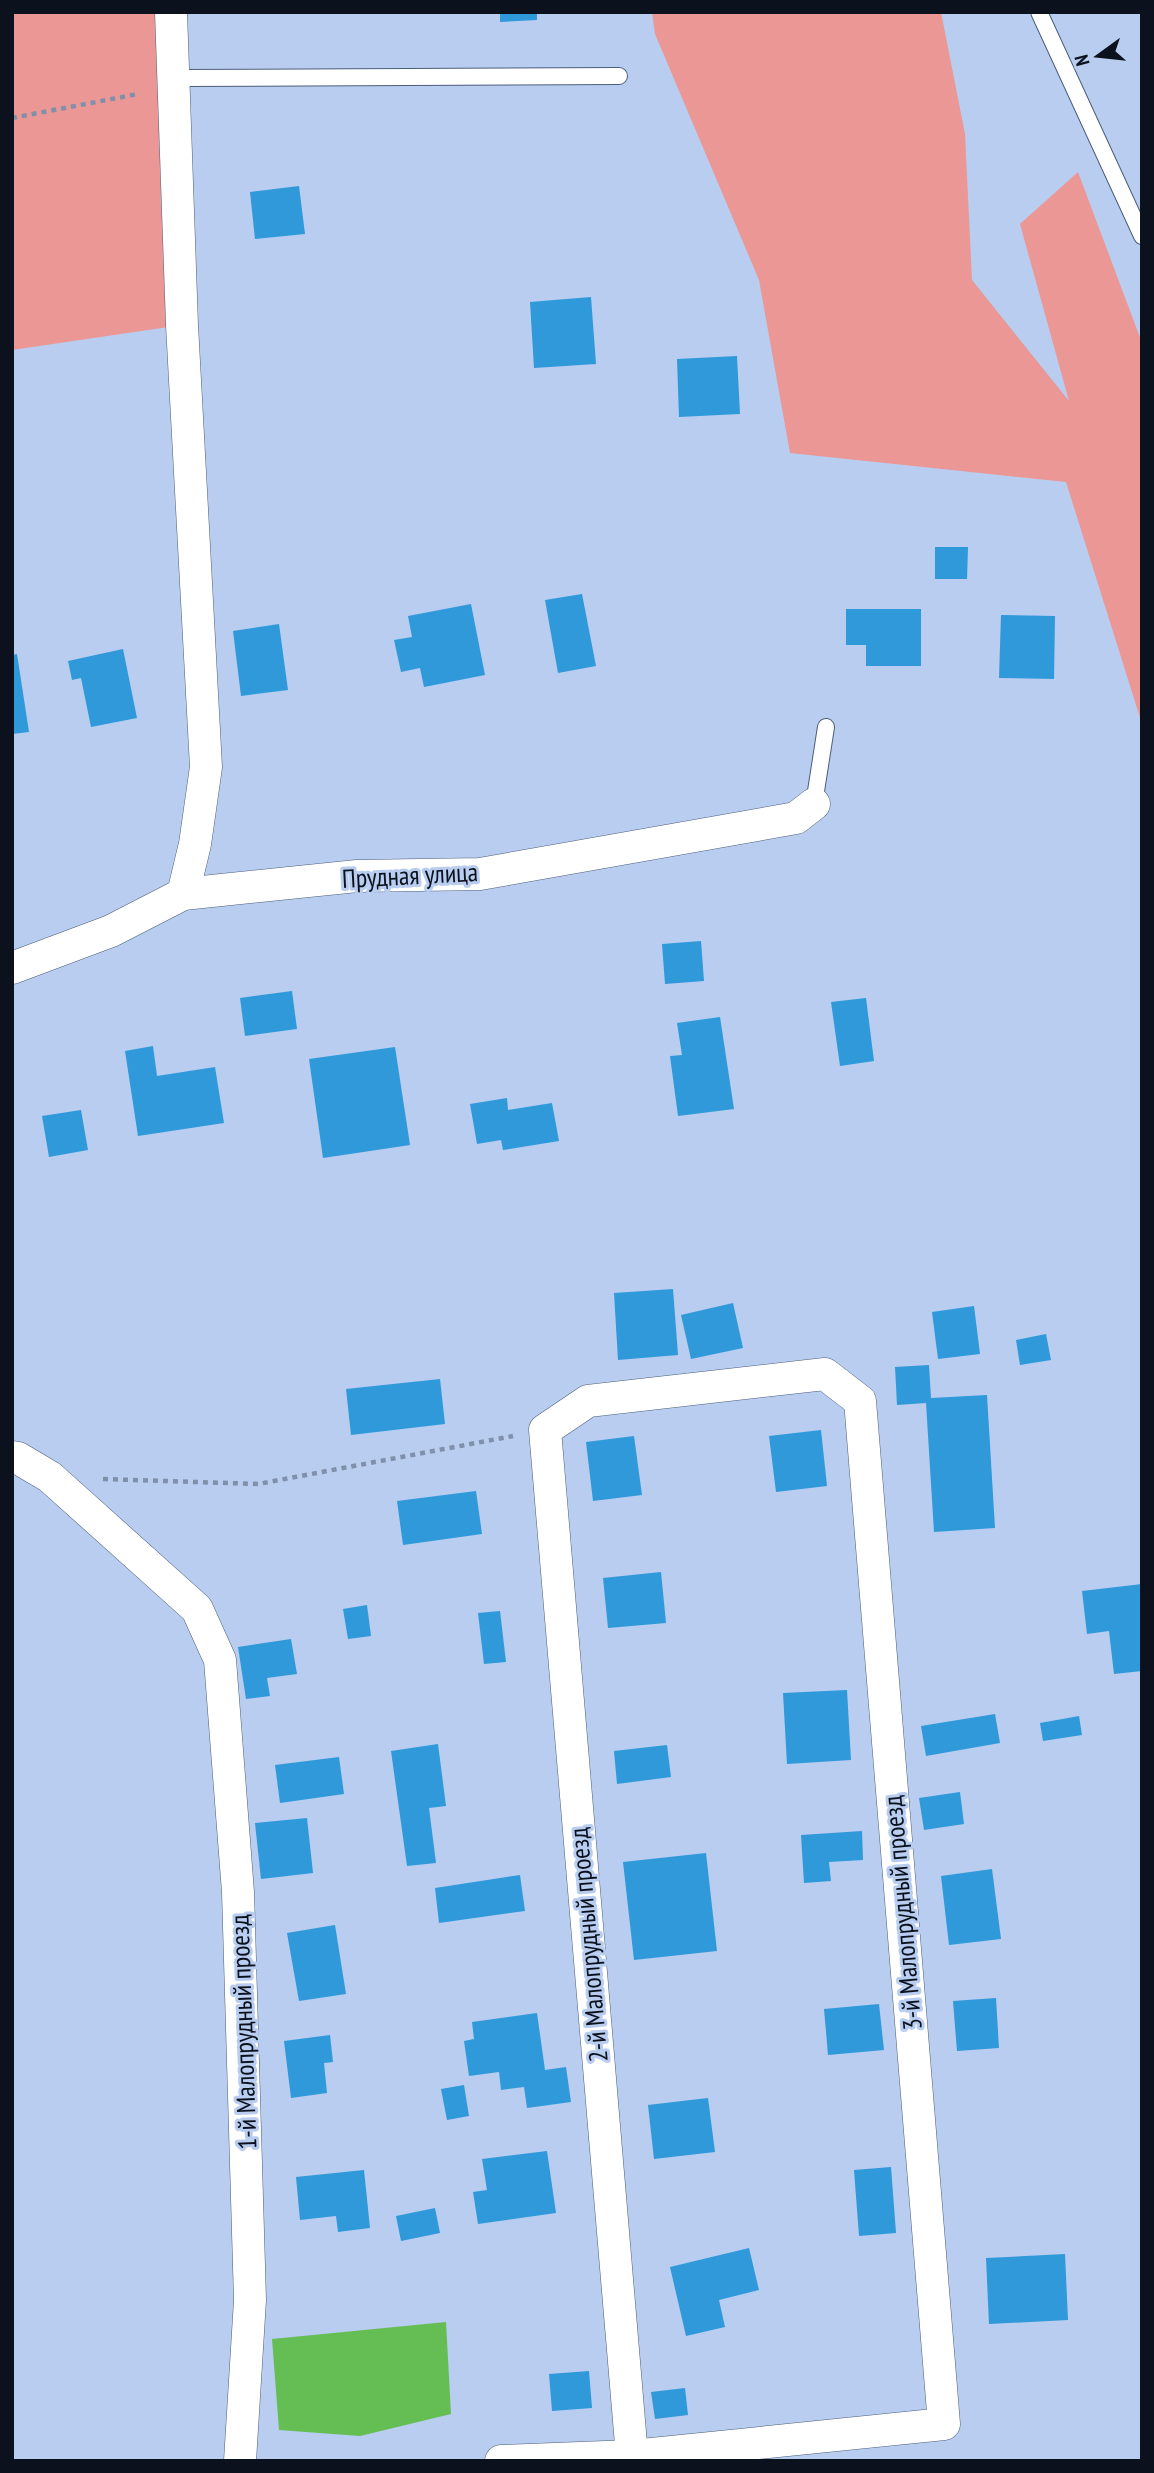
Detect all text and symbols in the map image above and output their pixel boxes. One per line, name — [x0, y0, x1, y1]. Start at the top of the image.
north arrow — [1063, 21, 1133, 91]
text: N — [1069, 52, 1094, 68]
street label: Прудная улица — [341, 855, 479, 895]
street label: 3-й Малопрудный проезд — [875, 1794, 929, 2032]
street label: 2-й Малопрудный проезд — [561, 1826, 615, 2064]
street label: 1-й Малопрудный проезд — [222, 1914, 264, 2150]

